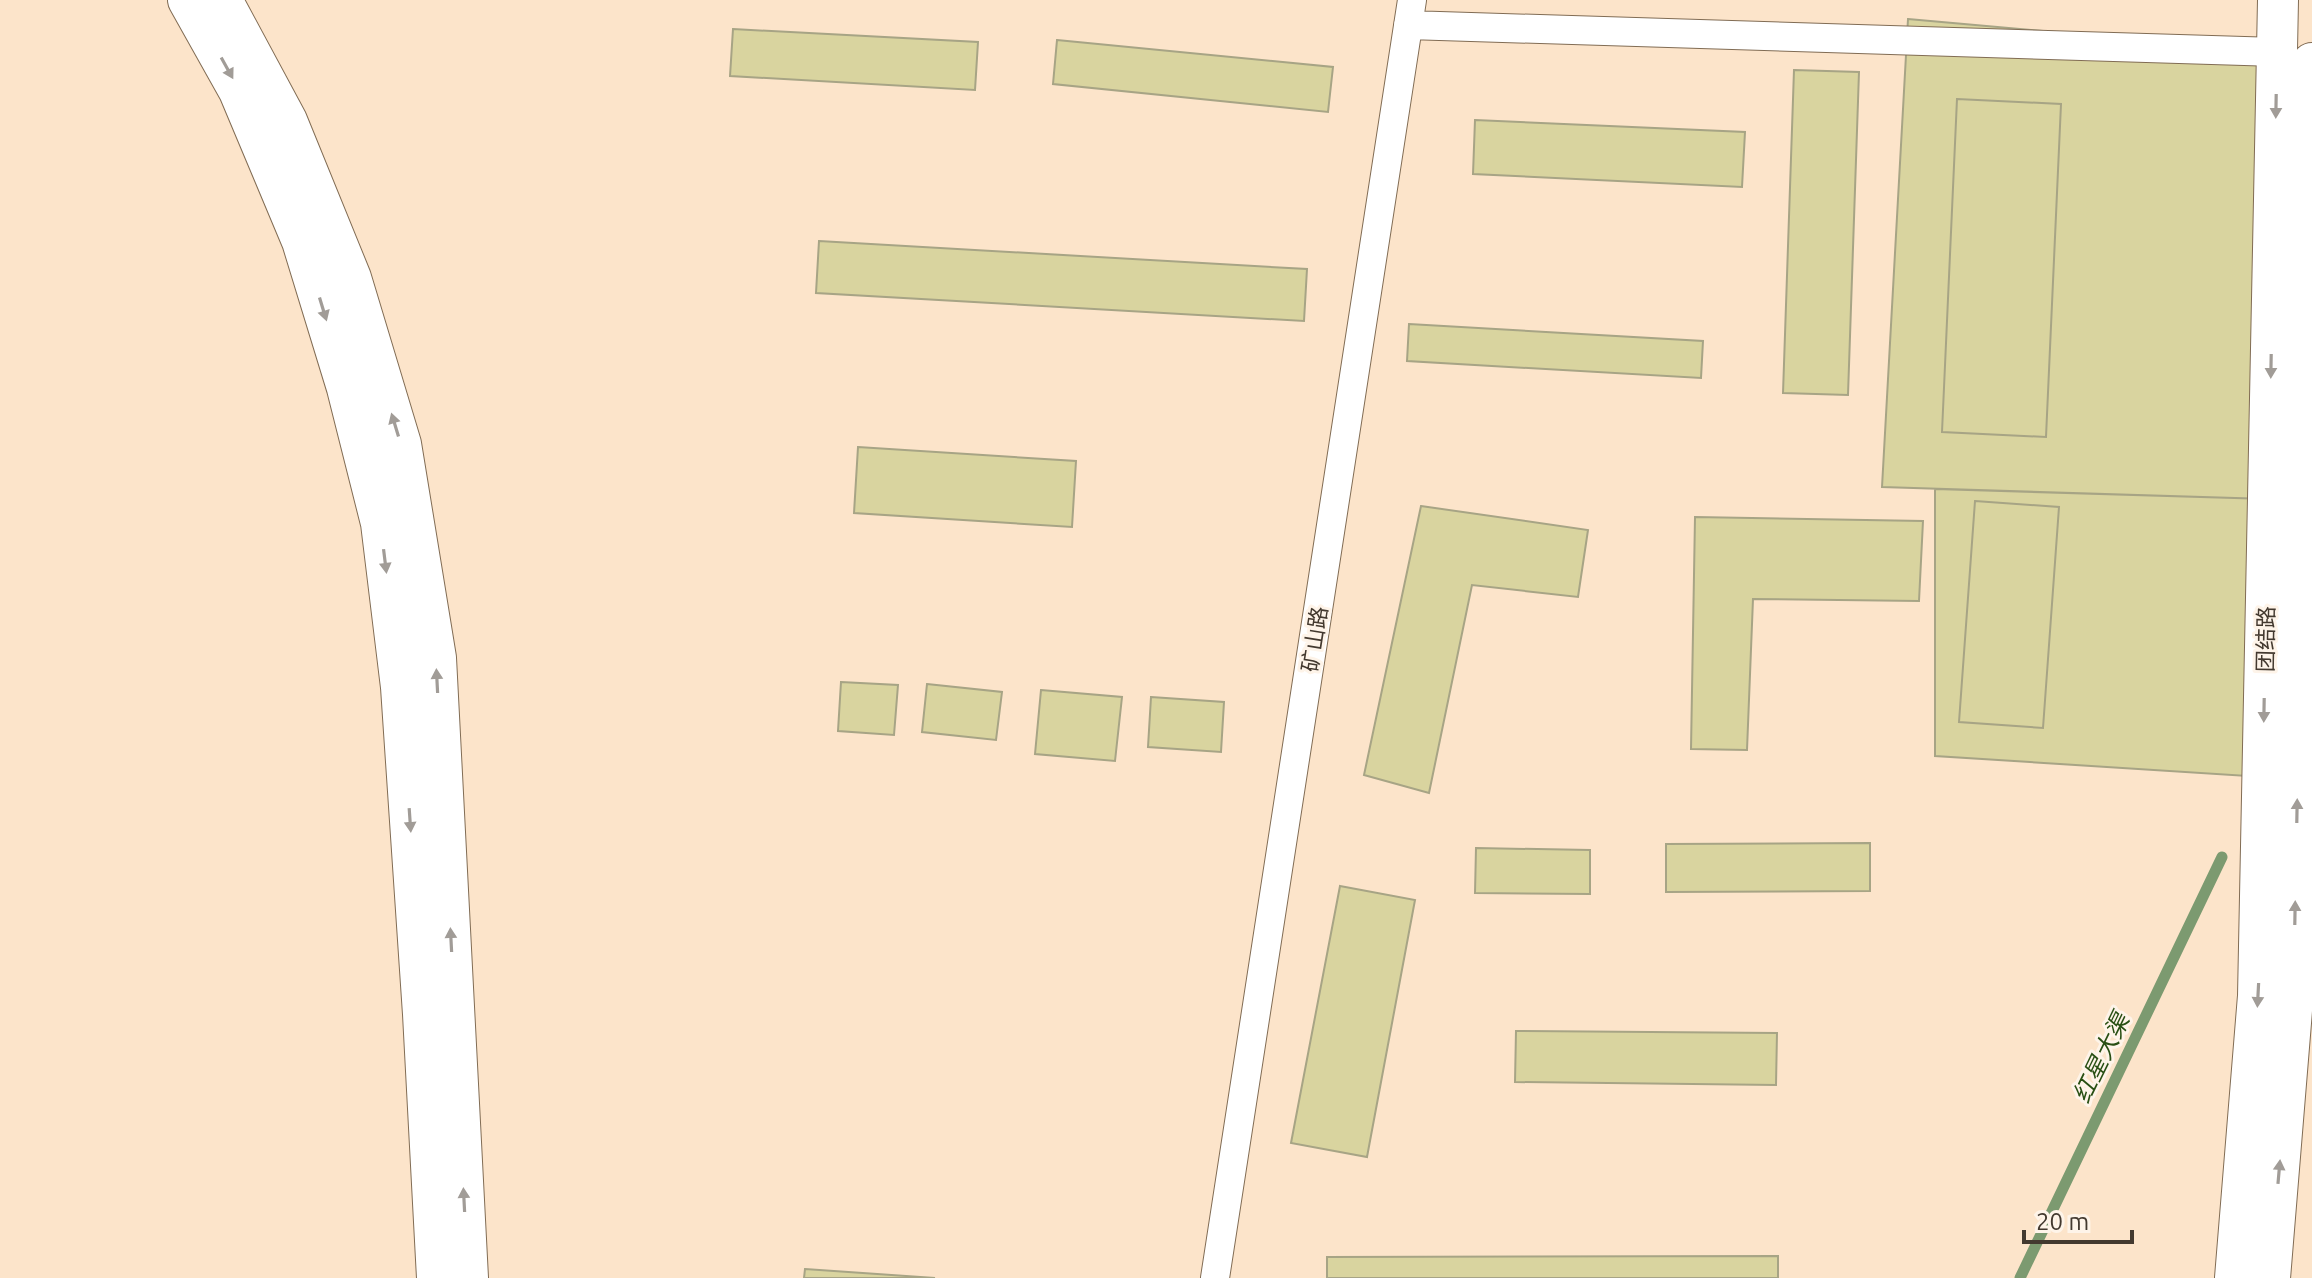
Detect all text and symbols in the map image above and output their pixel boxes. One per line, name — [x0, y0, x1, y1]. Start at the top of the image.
one-way arrow — [219, 57, 233, 79]
one-way arrow — [2270, 94, 2282, 119]
one-way arrow — [317, 297, 330, 321]
one-way arrow — [2264, 354, 2277, 379]
one-way arrow — [388, 412, 401, 436]
one-way arrow — [379, 549, 392, 574]
street label: 矿山路 — [1296, 604, 1332, 674]
street label: 团结路 — [2252, 606, 2278, 672]
one-way arrow — [431, 668, 444, 693]
one-way arrow — [2258, 698, 2270, 723]
one-way arrow — [2291, 798, 2303, 823]
one-way arrow — [404, 808, 417, 833]
one-way arrow — [2289, 900, 2301, 925]
one-way arrow — [444, 927, 457, 952]
one-way arrow — [2251, 983, 2264, 1008]
water label: 红星大渠 — [2068, 1006, 2135, 1107]
one-way arrow — [2273, 1159, 2286, 1184]
one-way arrow — [457, 1187, 470, 1212]
scale bar — [2024, 1194, 2132, 1244]
text: 20 m — [2036, 1208, 2089, 1235]

